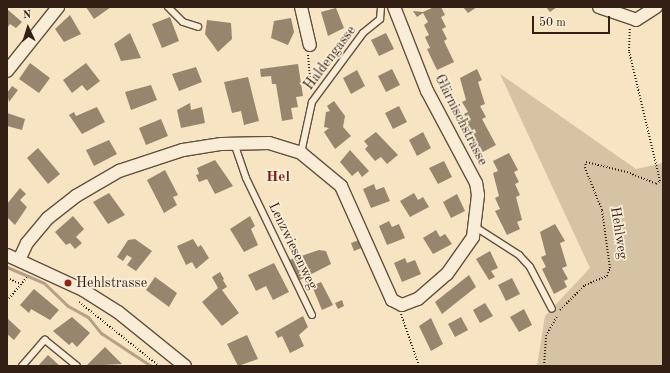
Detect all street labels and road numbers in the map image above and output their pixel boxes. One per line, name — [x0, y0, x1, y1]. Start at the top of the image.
street label: Haldengasse — [300, 23, 360, 93]
street label: Glärnischstrasse — [431, 72, 491, 168]
street label: Lenzwiesenweg — [265, 200, 321, 292]
street label: Hehlweg — [607, 205, 631, 261]

